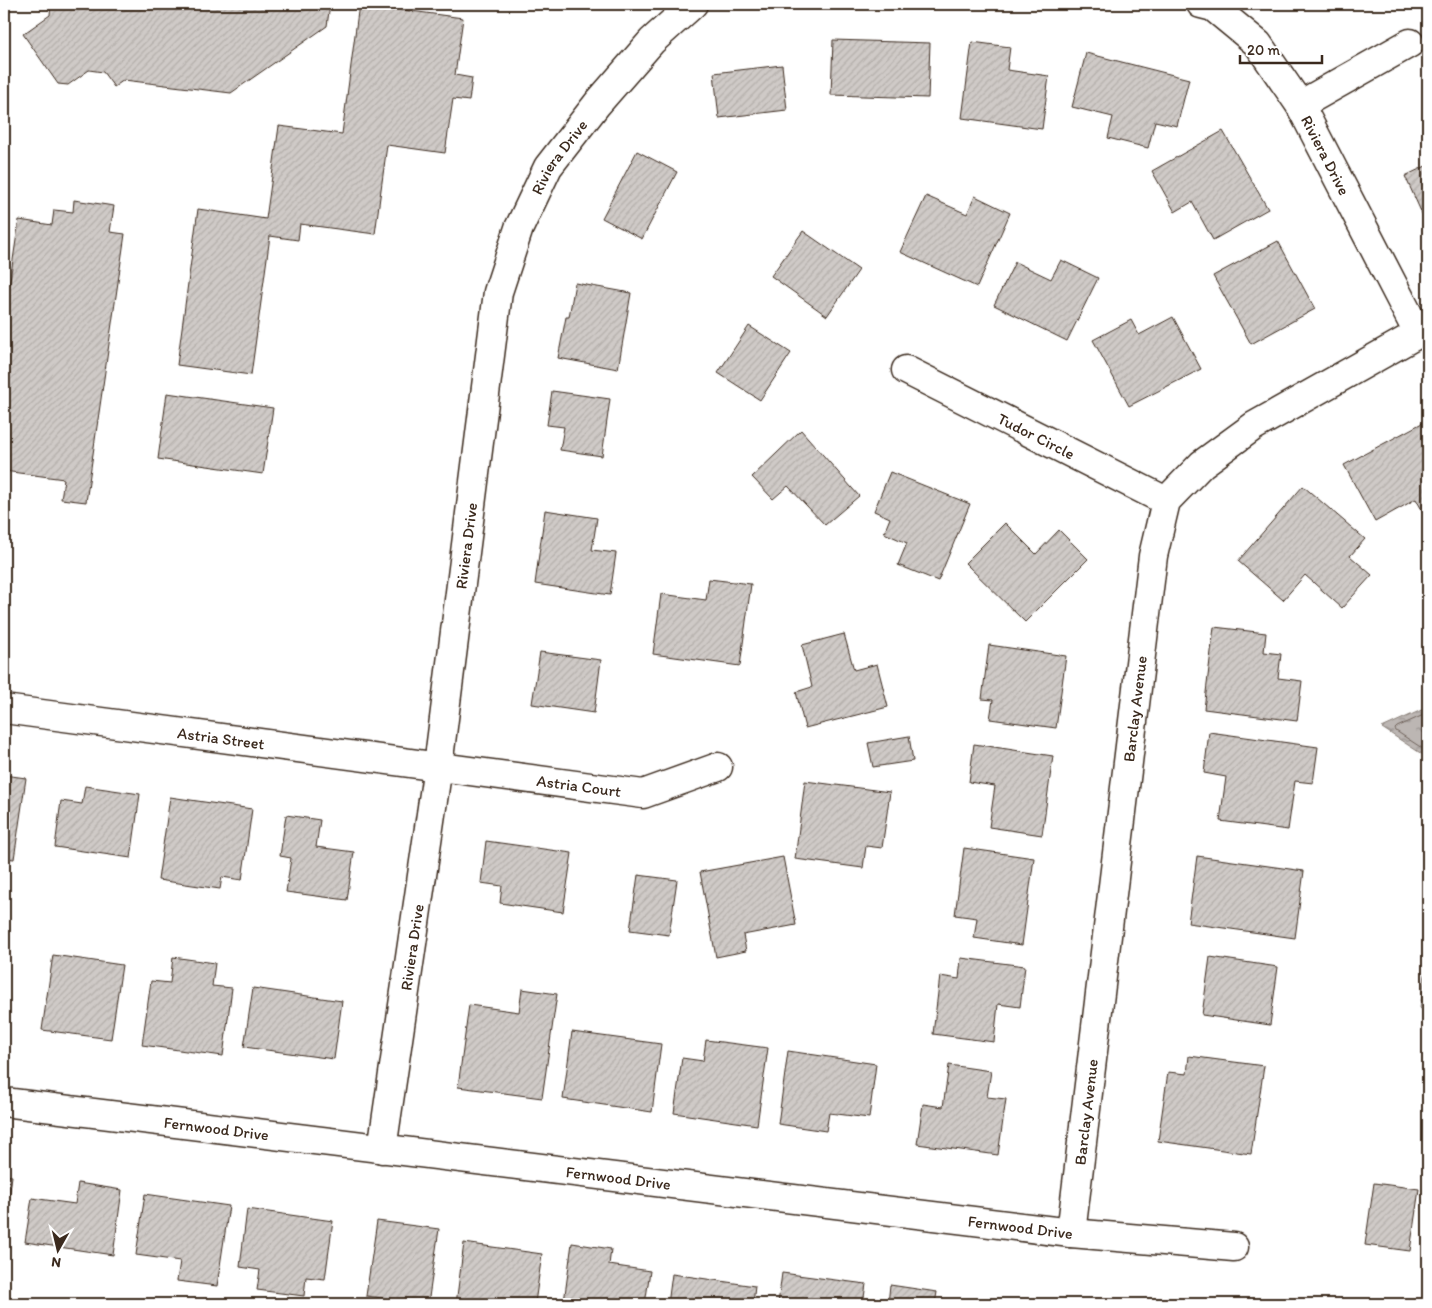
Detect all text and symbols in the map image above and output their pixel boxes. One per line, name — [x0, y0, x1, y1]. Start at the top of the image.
scale bar — [1240, 32, 1322, 64]
text: 20 m — [1247, 41, 1281, 59]
street label: Riviera Drive — [1297, 112, 1354, 199]
street label: Riviera Drive — [527, 116, 592, 198]
street label: Tudor Circle — [994, 409, 1078, 463]
street label: Riviera Drive — [451, 501, 481, 590]
street label: Barclay Avenue — [1119, 655, 1151, 763]
street label: Astria Street — [176, 723, 266, 754]
street label: Astria Court — [536, 771, 622, 801]
street label: Riviera Drive — [396, 902, 428, 992]
street label: Barclay Avenue — [1070, 1058, 1102, 1166]
street label: Fernwood Drive — [163, 1113, 270, 1144]
street label: Fernwood Drive — [565, 1162, 672, 1194]
street label: Fernwood Drive — [967, 1211, 1074, 1243]
north arrow — [32, 1226, 82, 1276]
text: N — [50, 1253, 62, 1271]

